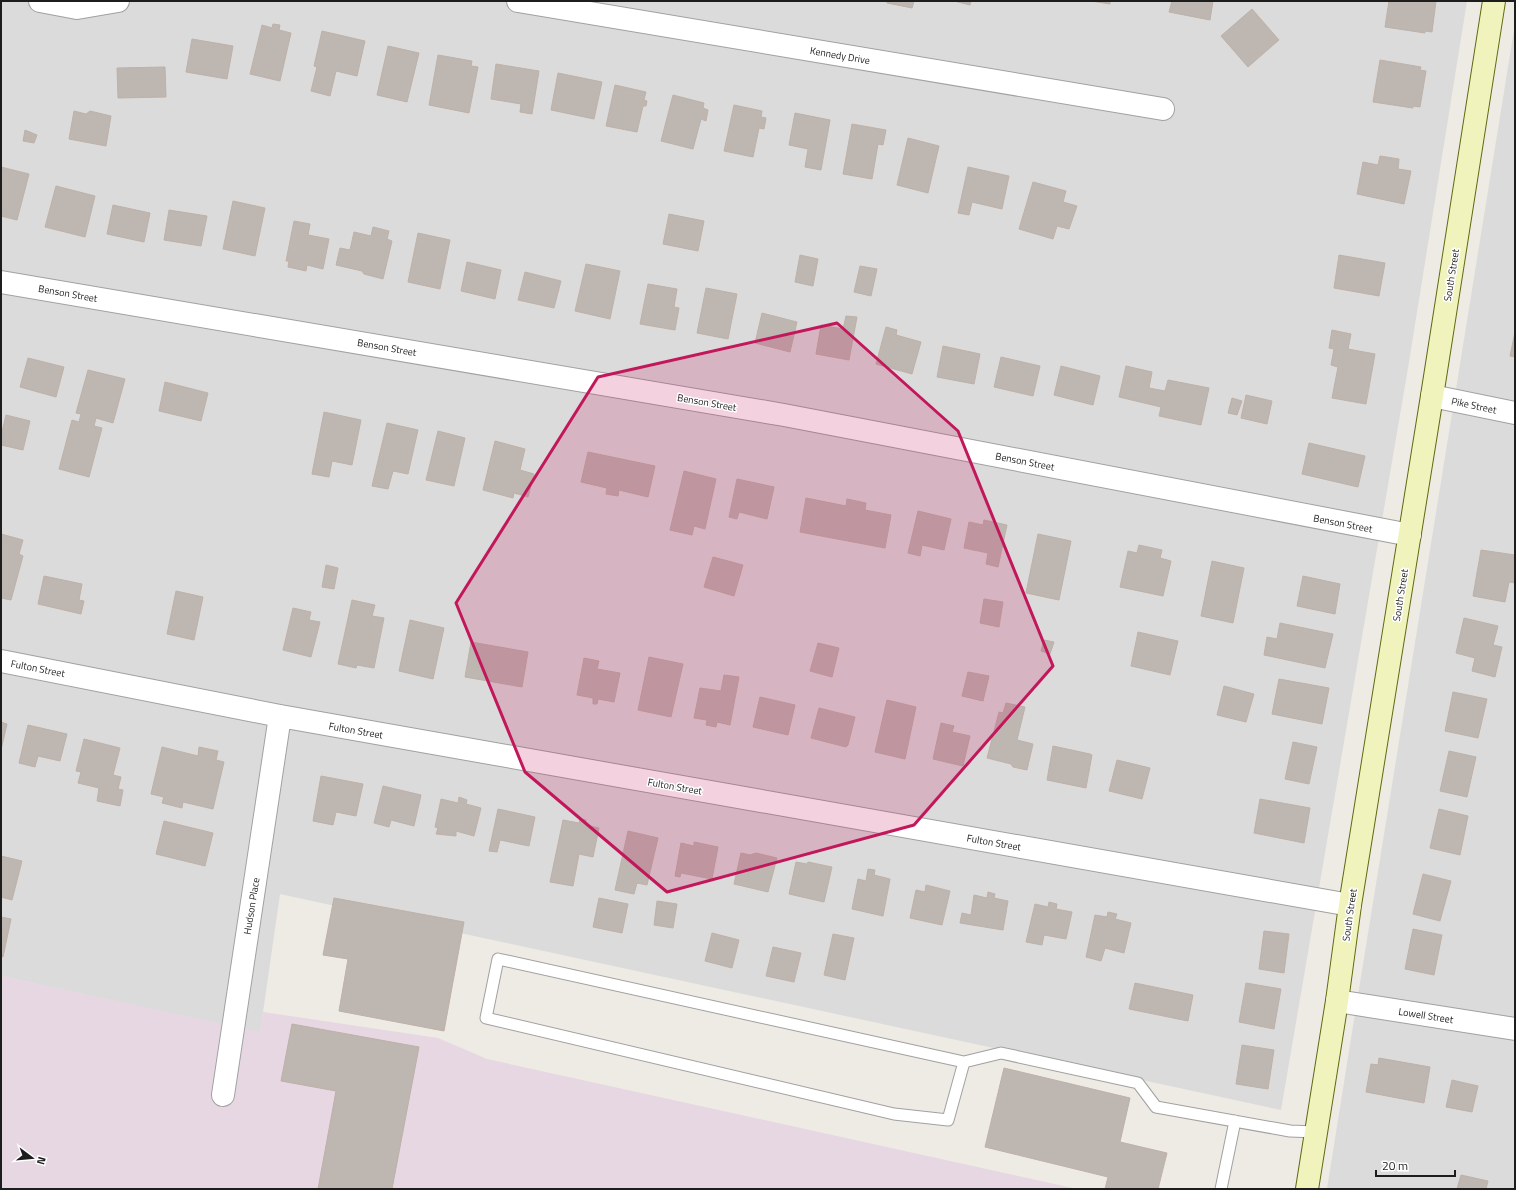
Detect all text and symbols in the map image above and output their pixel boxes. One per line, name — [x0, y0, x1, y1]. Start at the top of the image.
street label: Kennedy Drive — [809, 43, 871, 68]
street label: South Street — [1440, 247, 1463, 302]
street label: Benson Street — [37, 281, 99, 306]
street label: Benson Street — [356, 335, 418, 360]
street label: Benson Street — [676, 390, 738, 415]
street label: Pike Street — [1450, 393, 1498, 418]
street label: Benson Street — [994, 448, 1056, 475]
street label: Benson Street — [1312, 510, 1374, 537]
street label: South Street — [1389, 567, 1412, 622]
street label: Fulton Street — [10, 656, 67, 681]
street label: Fulton Street — [328, 718, 385, 743]
street label: Fulton Street — [647, 774, 704, 799]
street label: Fulton Street — [966, 830, 1023, 855]
street label: Hudson Place — [240, 877, 263, 936]
street label: South Street — [1338, 887, 1361, 942]
street label: Lowell Street — [1397, 1004, 1455, 1027]
north arrow — [12, 1138, 52, 1178]
scale bar — [1376, 1152, 1455, 1178]
text: N — [33, 1155, 50, 1167]
text: 20 m — [1382, 1156, 1408, 1175]

